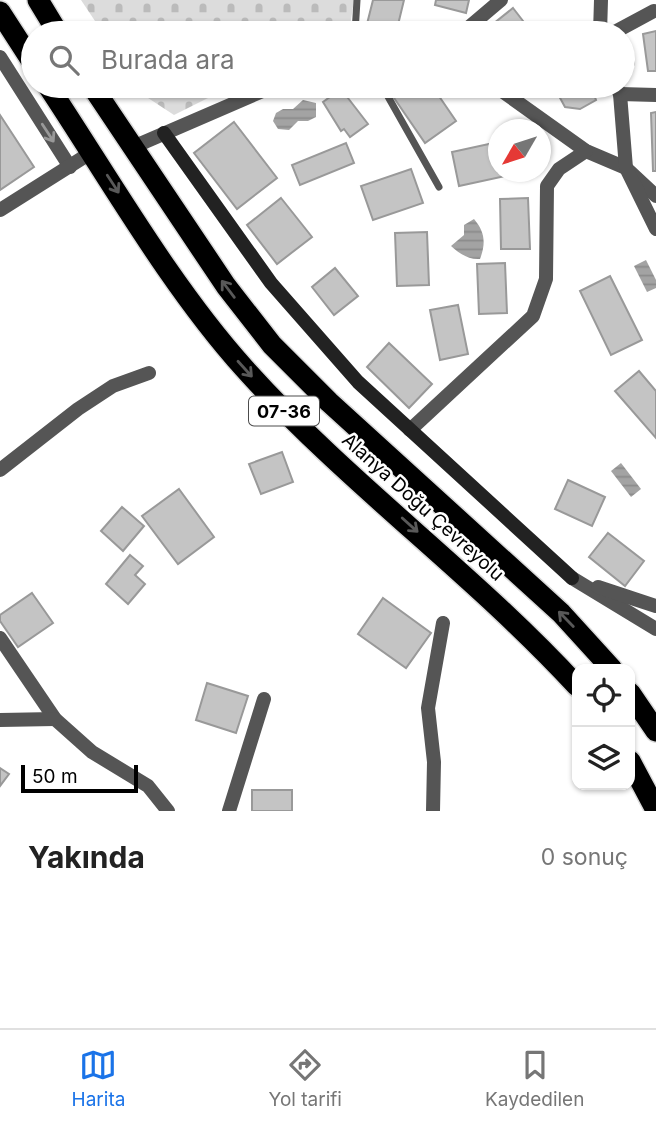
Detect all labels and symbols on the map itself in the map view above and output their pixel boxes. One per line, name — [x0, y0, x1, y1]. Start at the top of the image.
north arrow — [488, 119, 551, 182]
one-way arrow — [41, 122, 55, 142]
one-way arrow — [106, 173, 120, 193]
one-way arrow — [221, 281, 236, 299]
one-way arrow — [236, 359, 252, 377]
road number: 07-36 — [249, 396, 319, 426]
street label: Alanya Doğu Çevreyolu — [337, 428, 509, 586]
one-way arrow — [401, 517, 419, 533]
one-way arrow — [557, 611, 574, 628]
scale bar — [21, 762, 138, 794]

